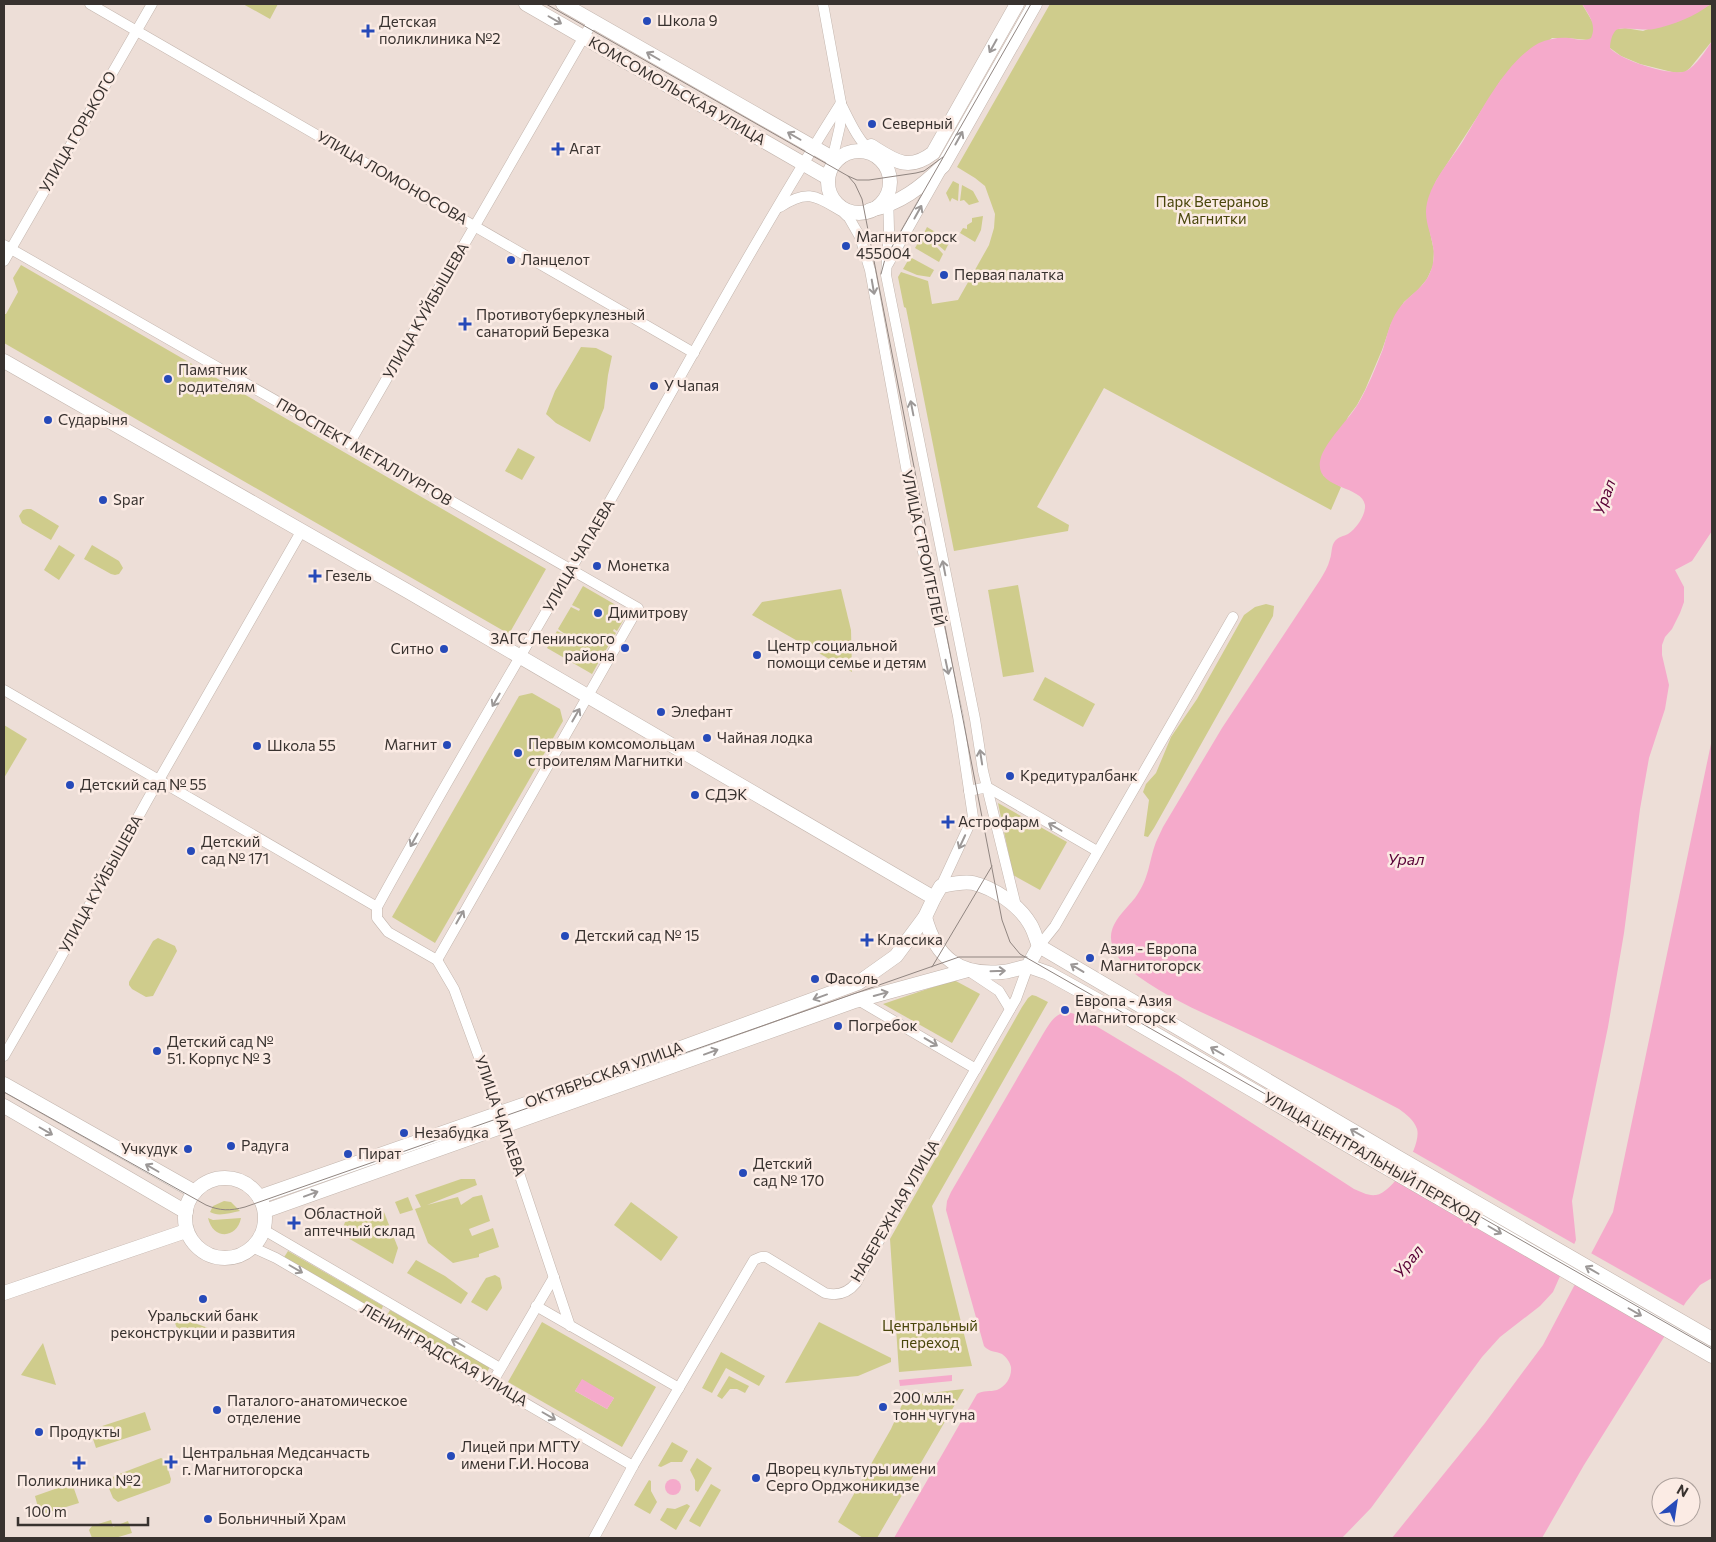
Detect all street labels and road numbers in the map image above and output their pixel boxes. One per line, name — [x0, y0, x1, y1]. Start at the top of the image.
street label: КОМСОМОЛЬСКАЯ УЛИЦА — [586, 32, 769, 148]
street label: УЛИЦА ГОРЬКОГО — [35, 68, 119, 195]
street label: УЛИЦА ЛОМОНОСОВА — [314, 126, 471, 228]
street label: УЛИЦА КУЙБЫШЕВА — [379, 239, 472, 382]
street label: ПРОСПЕКТ МЕТАЛЛУРГОВ — [274, 393, 456, 509]
street label: УЛИЦА СТРОИТЕЛЕЙ — [899, 468, 949, 627]
street label: УЛИЦА ЧАПАЕВА — [539, 496, 618, 615]
street label: УЛИЦА КУЙБЫШЕВА — [55, 811, 146, 956]
street label: ОКТЯБРЬСКАЯ УЛИЦА — [522, 1037, 685, 1111]
street label: УЛИЦА ЧАПАЕВА — [472, 1053, 530, 1179]
street label: УЛИЦА ЦЕНТРАЛЬНЫЙ ПЕРЕХОД — [1261, 1087, 1484, 1227]
street label: НАБЕРЕЖНАЯ УЛИЦА — [846, 1136, 942, 1285]
street label: ЛЕНИНГРАДСКАЯ УЛИЦА — [358, 1299, 531, 1409]

